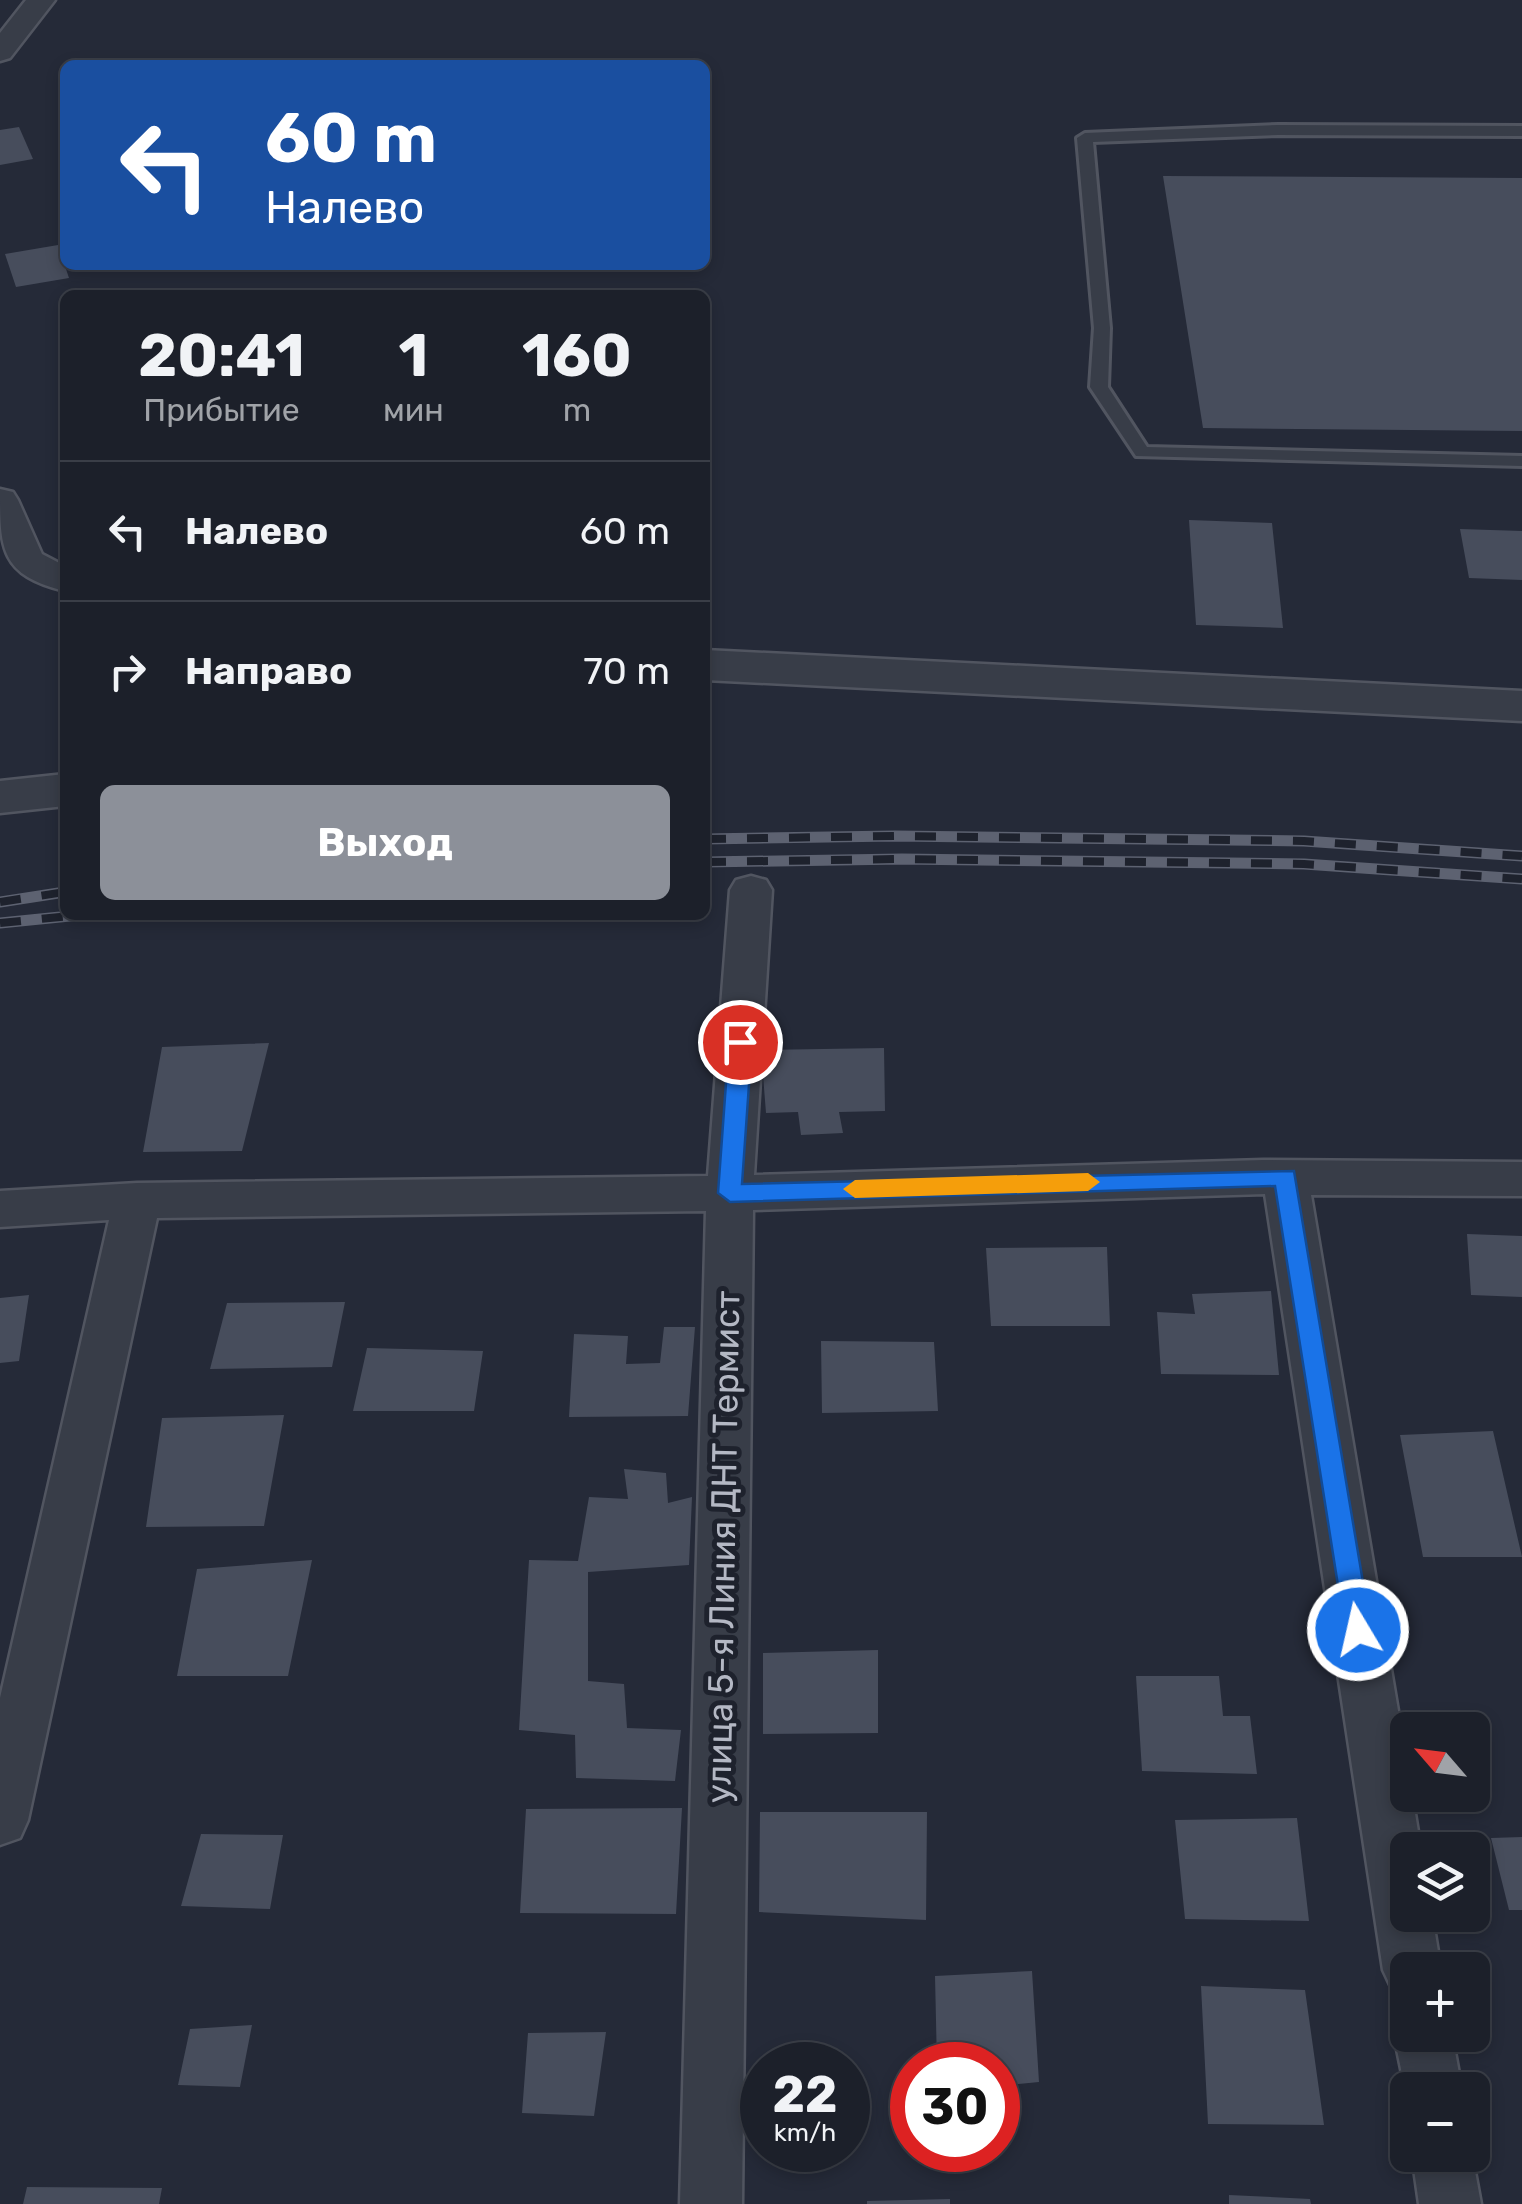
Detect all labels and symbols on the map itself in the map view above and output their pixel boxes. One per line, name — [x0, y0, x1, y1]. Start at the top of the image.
pin — [698, 1000, 783, 1085]
street label: улица 5-я Линия ДНТ Термист — [698, 1290, 748, 1804]
position arrow — [1306, 1578, 1410, 1682]
north arrow — [1390, 1712, 1490, 1812]
speed limit sign: 30 — [890, 2042, 1020, 2172]

